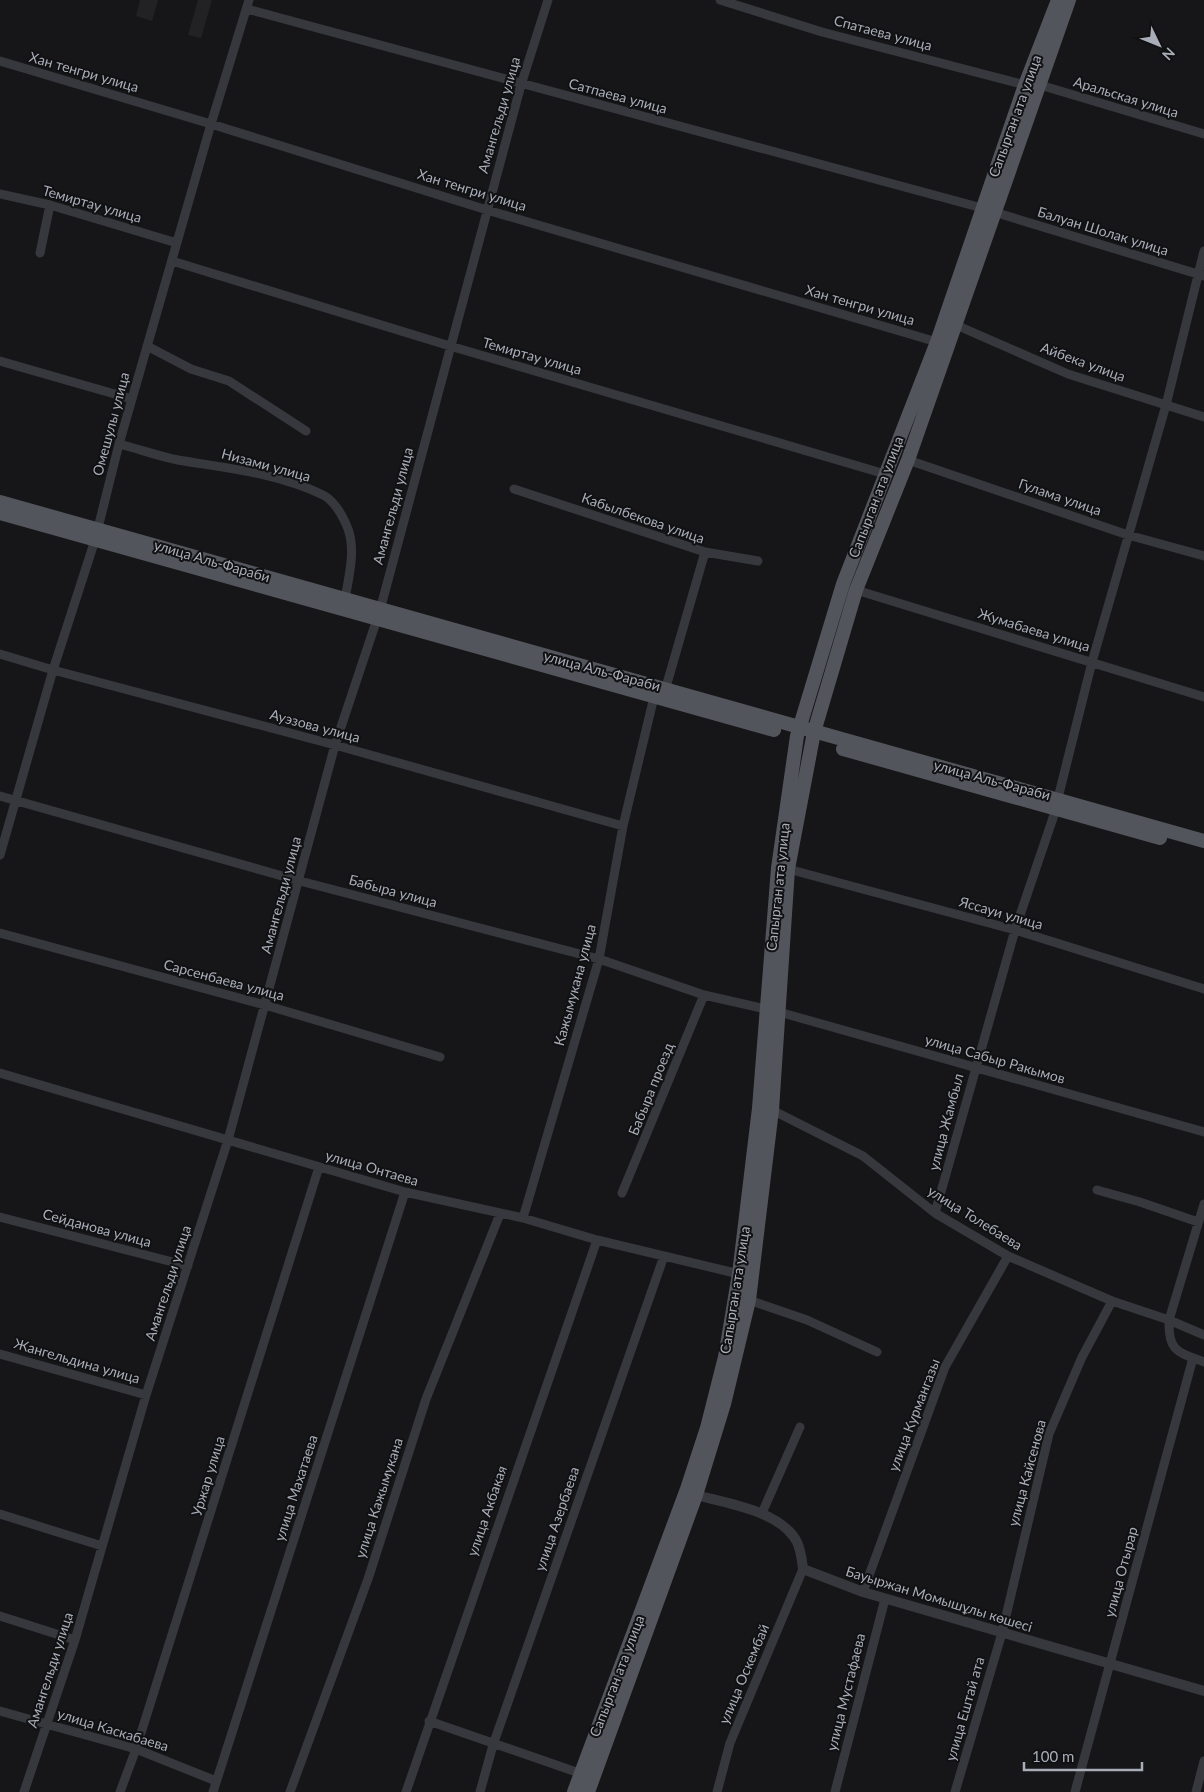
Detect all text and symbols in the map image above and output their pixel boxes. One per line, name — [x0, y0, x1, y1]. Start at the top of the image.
street label: Спатаева улица — [832, 11, 934, 54]
north arrow — [1134, 20, 1184, 70]
text: N — [1159, 44, 1179, 64]
street label: Хан тенгри улица — [27, 48, 141, 95]
street label: Сапырган ата улица — [985, 52, 1045, 179]
street label: Амангельди улица — [474, 55, 523, 175]
street label: Аральская улица — [1072, 72, 1181, 121]
street label: Сатпаева улица — [567, 74, 669, 117]
street label: Хан тенгри улица — [416, 165, 529, 214]
street label: Темиртау улица — [41, 181, 144, 226]
street label: Балуан Шолак улица — [1036, 202, 1171, 259]
street label: Хан тенгри улица — [803, 281, 917, 328]
street label: Темиртау улица — [481, 333, 584, 378]
street label: Айбека улица — [1038, 338, 1128, 385]
street label: Омешулы улица — [89, 370, 133, 478]
street label: Сапырган ата улица — [845, 434, 907, 560]
street label: Низами улица — [220, 444, 313, 485]
street label: Амангельди улица — [369, 445, 416, 566]
street label: Гулама улица — [1016, 474, 1104, 519]
street label: Кабылбекова улица — [579, 488, 707, 547]
street label: улица Аль-Фараби — [152, 536, 272, 585]
street label: Жумабаева улица — [976, 604, 1092, 655]
street label: улица Аль-Фараби — [542, 647, 662, 694]
street label: Ауэзова улица — [268, 705, 362, 746]
street label: улица Аль-Фараби — [932, 756, 1052, 803]
street label: Сапырган ата улица — [762, 822, 793, 952]
street label: Амангельди улица — [257, 834, 304, 955]
street label: Бабыра улица — [347, 871, 439, 910]
street label: Яссауи улица — [956, 892, 1045, 933]
street label: Кажымукана улица — [550, 922, 599, 1048]
street label: Сарсенбаева улица — [162, 955, 286, 1004]
street label: улица Сабыр Ракымов — [923, 1030, 1067, 1087]
street label: Бабыра проезд — [624, 1040, 677, 1138]
street label: улица Жамбыл — [924, 1072, 967, 1172]
street label: улица Онтаева — [324, 1146, 421, 1189]
street label: улица Толебаева — [925, 1182, 1026, 1253]
street label: Сейданова улица — [41, 1205, 153, 1250]
street label: Амангельди улица — [141, 1223, 194, 1343]
street label: Сапырган ата улица — [716, 1225, 753, 1355]
street label: Жангельдина улица — [12, 1334, 142, 1387]
street label: улица Курмангазы — [884, 1356, 943, 1474]
street label: улица Кайсенова — [1004, 1418, 1049, 1528]
street label: улица Махатаева — [270, 1433, 321, 1543]
street label: Уржар улица — [187, 1434, 228, 1518]
street label: улица Кажымукана — [351, 1436, 406, 1560]
street label: улица Акбакая — [463, 1463, 510, 1558]
street label: улица Азербаева — [531, 1464, 582, 1573]
street label: улица Отырар — [1100, 1525, 1141, 1619]
street label: Бауыржан Момышұлы көшесі — [844, 1562, 1035, 1635]
street label: Амангельди улица — [23, 1610, 76, 1730]
street label: Сапырган ата улица — [586, 1613, 648, 1739]
street label: улица Оскембай — [715, 1621, 772, 1726]
street label: улица Мустафаева — [823, 1631, 868, 1752]
street label: улица Ештай ата — [942, 1655, 988, 1763]
street label: улица Каскабаева — [55, 1705, 171, 1755]
scale bar — [1024, 1740, 1142, 1772]
text: 100 m — [1032, 1747, 1074, 1765]

